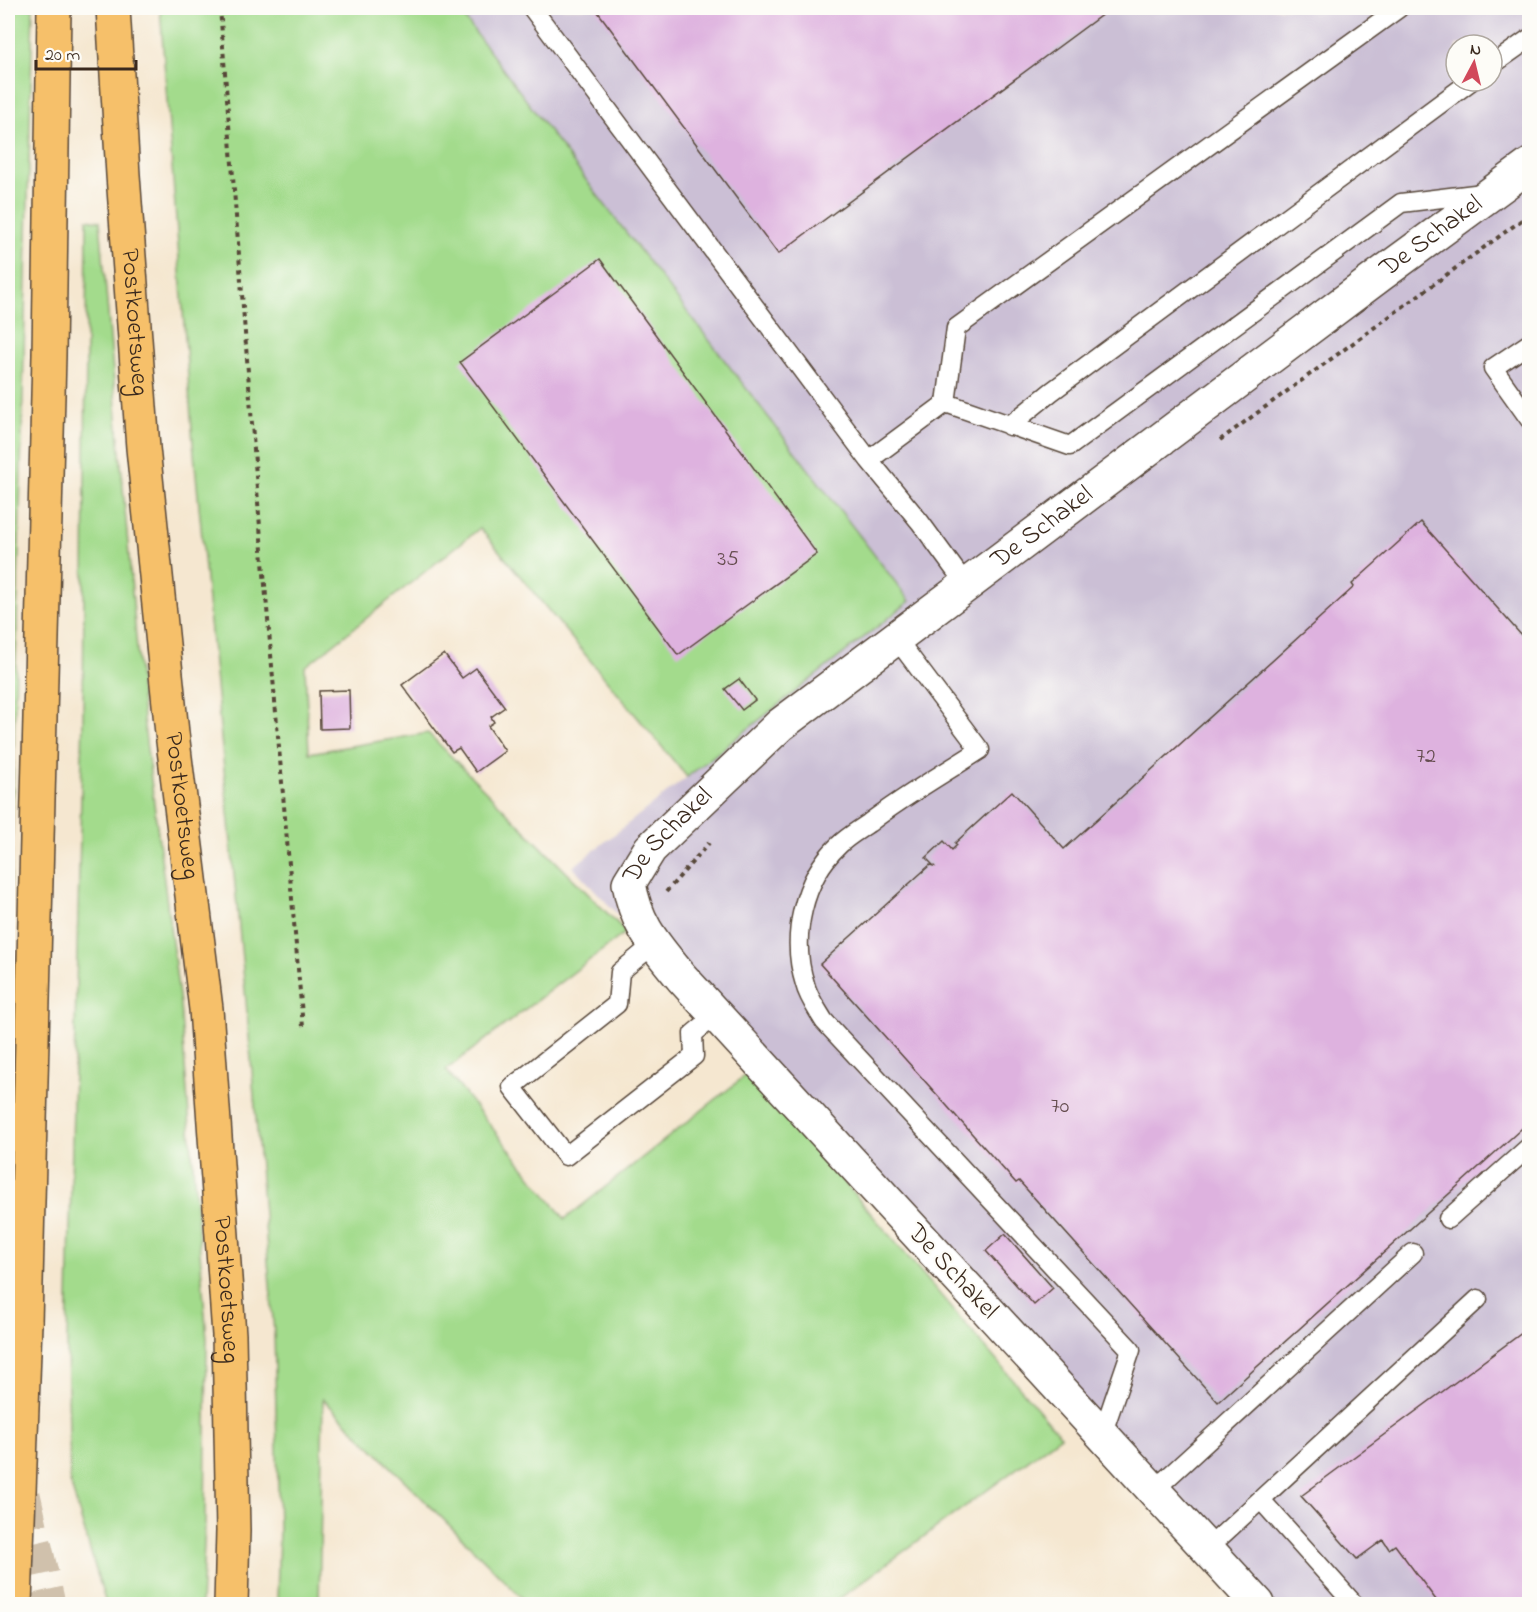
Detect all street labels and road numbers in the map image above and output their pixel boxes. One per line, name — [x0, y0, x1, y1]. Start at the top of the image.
street label: De Schakel — [1372, 186, 1491, 288]
street label: Postkoetsweg — [109, 247, 158, 397]
street label: De Schakel — [983, 477, 1102, 580]
street label: Postkoetsweg — [153, 730, 209, 882]
street label: De Schakel — [613, 779, 722, 892]
street label: Postkoetsweg — [202, 1215, 249, 1364]
street label: De Schakel — [897, 1215, 1007, 1329]

